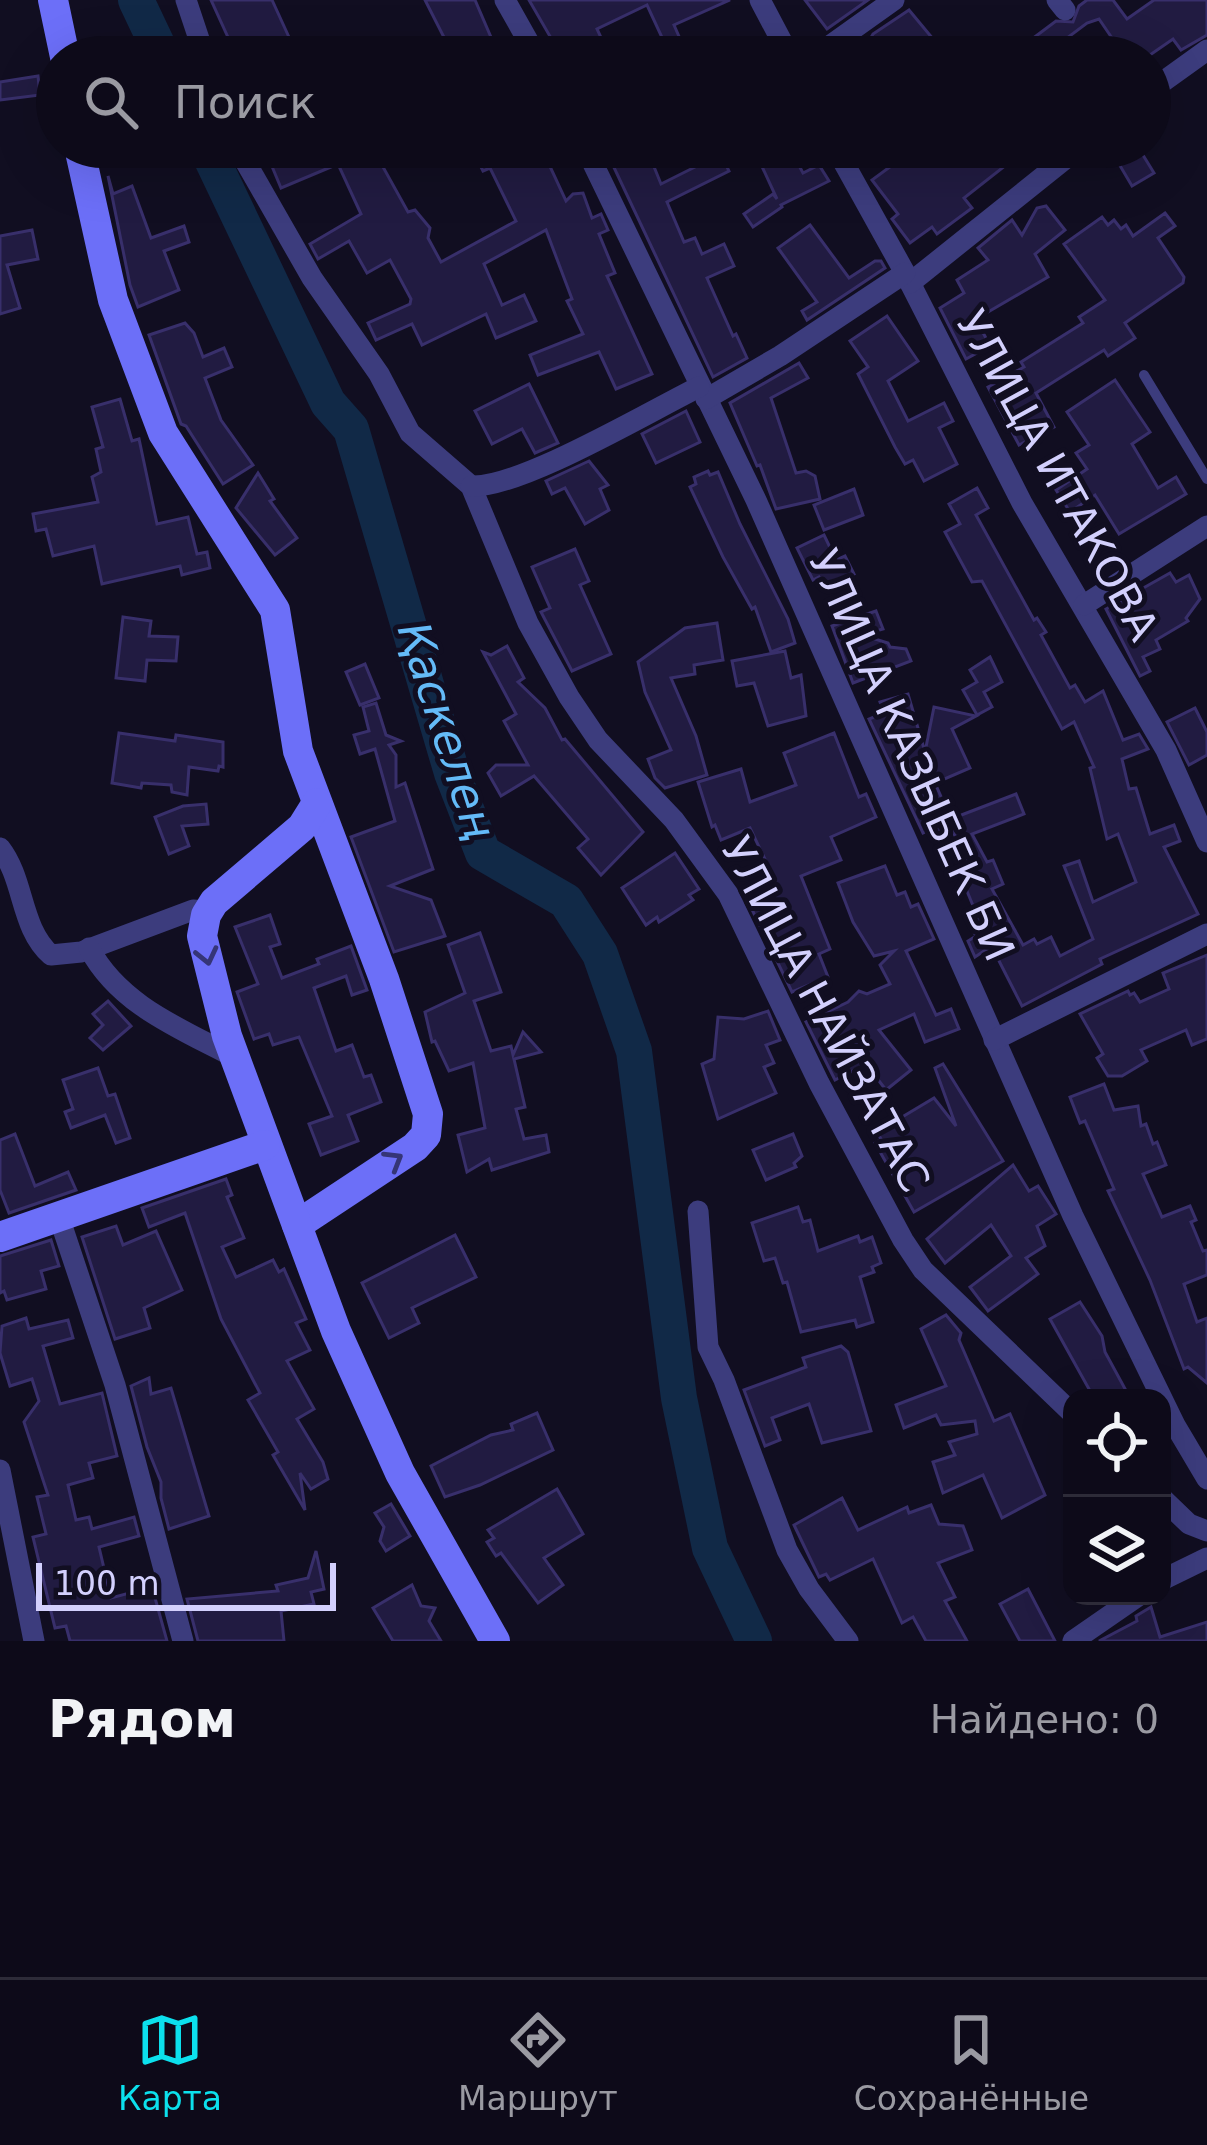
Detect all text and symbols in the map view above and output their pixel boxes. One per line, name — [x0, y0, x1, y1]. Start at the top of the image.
search box — [36, 36, 1171, 168]
icon: search — [78, 69, 144, 135]
text: Поиск — [174, 76, 317, 129]
street label: УЛИЦА ИТАКОВА — [947, 302, 1169, 649]
street label: УЛИЦА КАЗЫБЕК БИ — [799, 542, 1024, 968]
water label: Қаскелең — [387, 615, 507, 845]
street label: УЛИЦА НАЙЗАТАС — [711, 828, 941, 1200]
one-way arrow — [193, 945, 218, 965]
one-way arrow — [381, 1152, 403, 1174]
map controls — [1063, 1389, 1171, 1605]
button: locate — [1063, 1389, 1171, 1497]
button: layers — [1063, 1497, 1171, 1605]
scale bar — [36, 1557, 336, 1610]
text: 100 m — [54, 1564, 160, 1603]
text: Рядом — [48, 1690, 236, 1749]
text: Найдено: 0 — [930, 1697, 1159, 1742]
tab: Карта — [118, 2007, 222, 2118]
tab: Маршрут — [458, 2007, 618, 2118]
tab: Сохранённые — [854, 2007, 1089, 2118]

